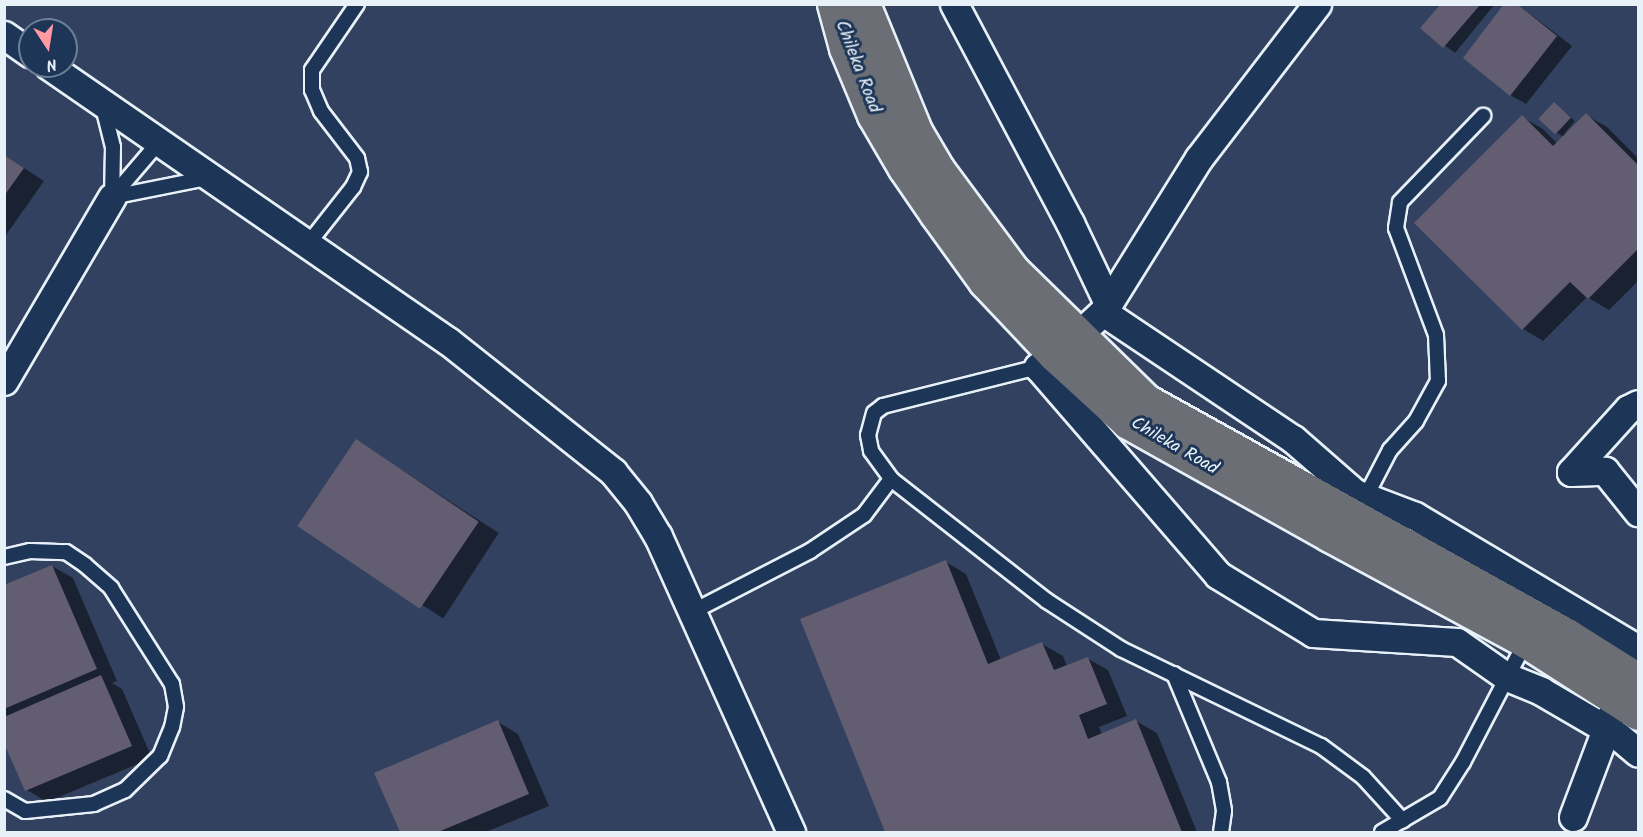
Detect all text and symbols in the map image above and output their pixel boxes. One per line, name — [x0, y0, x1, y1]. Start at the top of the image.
north arrow — [18, 18, 78, 78]
street label: Chileka Road — [829, 18, 885, 116]
text: N — [44, 51, 59, 77]
street label: Chileka Road — [1126, 413, 1222, 481]

